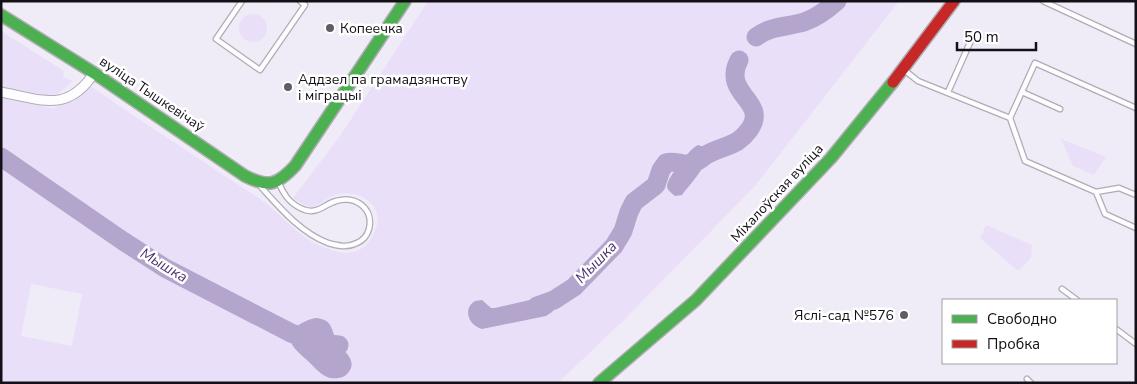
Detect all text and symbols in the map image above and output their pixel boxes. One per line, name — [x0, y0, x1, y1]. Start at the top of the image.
place label: Копеечка — [340, 19, 403, 38]
scale bar — [957, 20, 1036, 52]
marker: Копеечка — [324, 22, 336, 34]
text: 50 m — [964, 27, 999, 47]
street label: вуліца Тышкевічаў — [96, 52, 209, 137]
place label: Аддзел па грамадзянству і міграцыі — [298, 70, 468, 105]
marker: Аддзел па грамадзянству і міграцыі — [282, 81, 294, 93]
street label: Міхалоўская вуліца — [726, 140, 828, 246]
water label: Мышка — [571, 236, 621, 288]
water label: Мышка — [137, 243, 191, 287]
legend — [942, 299, 1117, 364]
place label: Яслі-сад №576 — [794, 306, 894, 325]
marker: Яслі-сад №576 — [898, 309, 910, 321]
text: Свободно — [987, 309, 1057, 329]
text: Пробка — [987, 334, 1040, 354]

